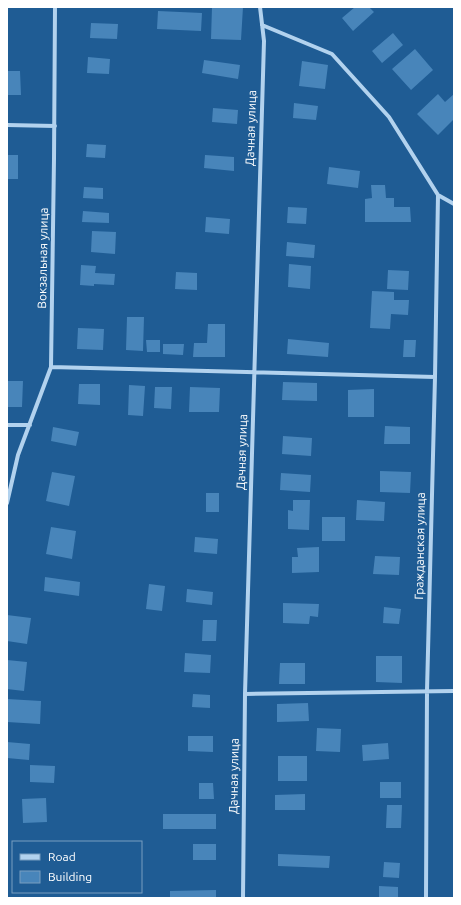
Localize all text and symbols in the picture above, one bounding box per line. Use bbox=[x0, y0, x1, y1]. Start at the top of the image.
street label: Дачная улица bbox=[243, 90, 258, 166]
street label: Вокзальная улица bbox=[35, 207, 50, 309]
street label: Дачная улица bbox=[234, 414, 249, 490]
street label: Гражданская улица bbox=[412, 492, 427, 600]
street label: Дачная улица bbox=[226, 738, 241, 814]
legend bbox=[12, 841, 142, 893]
text: Road bbox=[48, 850, 76, 863]
text: Building bbox=[48, 870, 92, 883]

